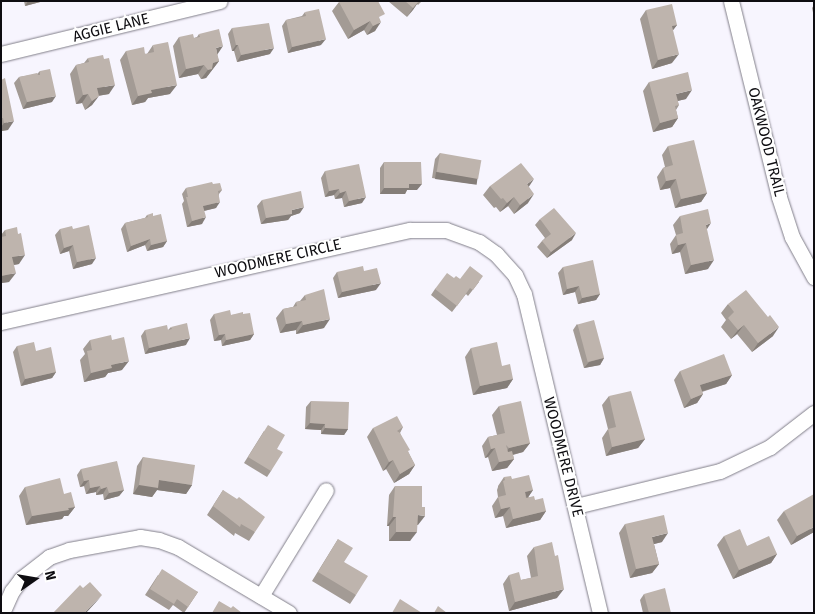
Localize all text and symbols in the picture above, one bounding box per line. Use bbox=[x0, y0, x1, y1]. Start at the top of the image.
street label: AGGIE LANE bbox=[71, 10, 151, 46]
street label: OAKWOOD TRAIL bbox=[744, 86, 788, 198]
street label: WOODMERE CIRCLE bbox=[213, 236, 343, 282]
street label: WOODMERE DRIVE bbox=[539, 395, 587, 519]
north arrow bbox=[10, 554, 60, 604]
text: N bbox=[41, 569, 59, 582]

